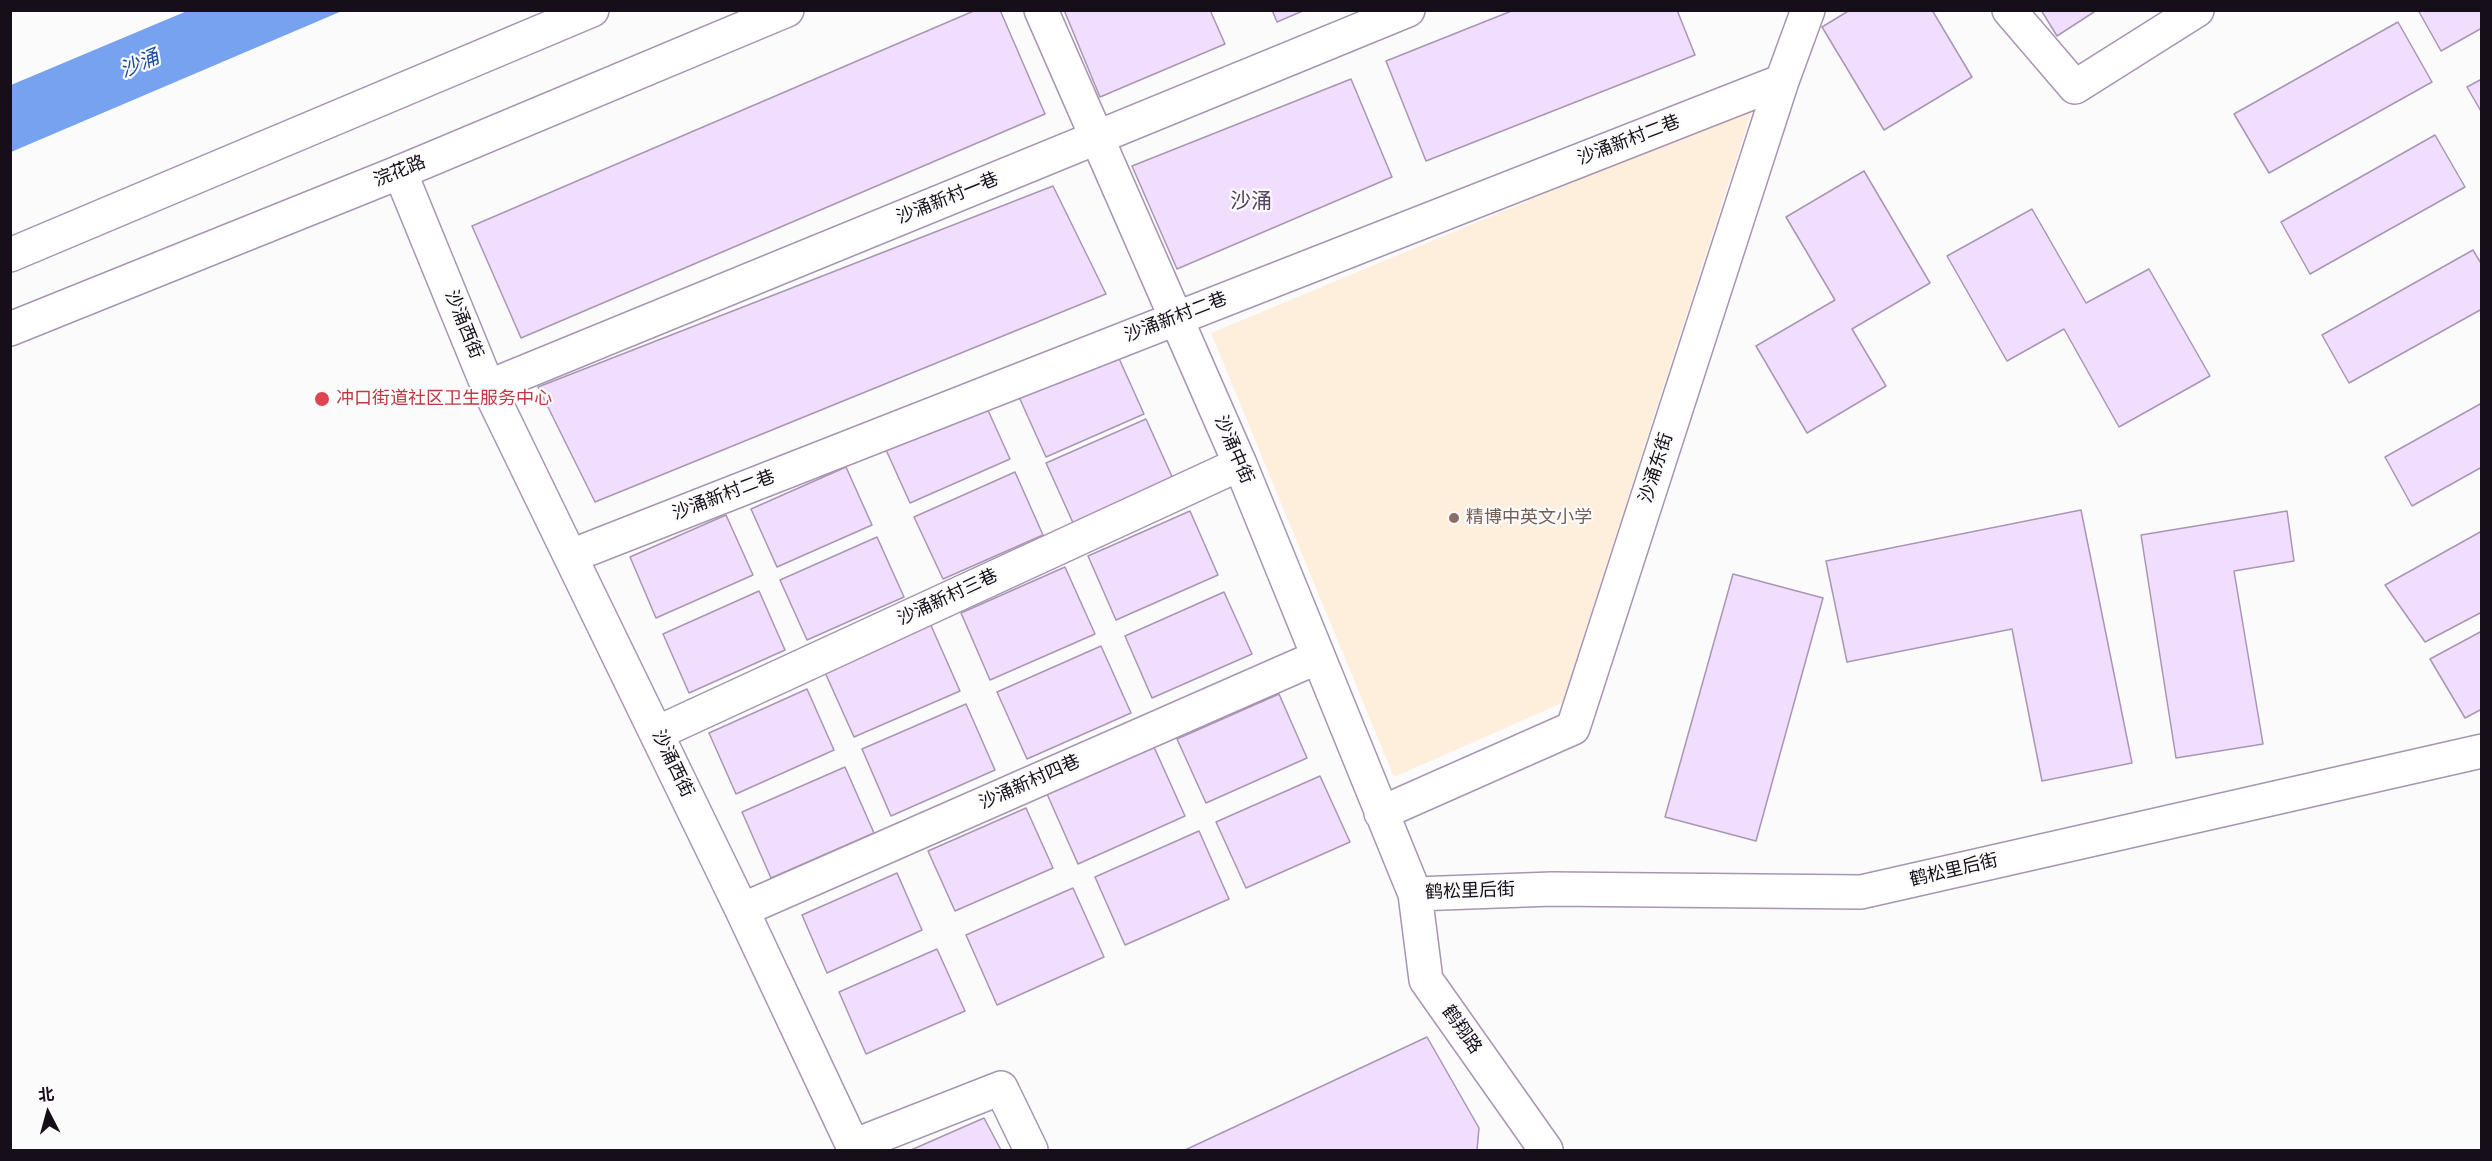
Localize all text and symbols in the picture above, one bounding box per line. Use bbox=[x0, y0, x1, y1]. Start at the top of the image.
water label: 沙涌 bbox=[117, 46, 163, 84]
street label: 沙涌新村二巷 bbox=[1575, 112, 1683, 170]
street label: 浣花路 bbox=[371, 152, 429, 192]
street label: 沙涌新村一巷 bbox=[894, 169, 1002, 229]
district label: 沙涌 bbox=[1230, 190, 1272, 216]
street label: 沙涌西街 bbox=[440, 288, 486, 362]
street label: 沙涌新村二巷 bbox=[1122, 289, 1230, 347]
place label: 冲口街道社区卫生服务中心 bbox=[336, 388, 552, 410]
marker: 冲口街道社区卫生服务中心 bbox=[313, 390, 331, 408]
street label: 沙涌中街 bbox=[1209, 413, 1257, 487]
street label: 沙涌东街 bbox=[1636, 430, 1678, 506]
street label: 沙涌新村二巷 bbox=[670, 467, 778, 525]
place label: 精博中英文小学 bbox=[1466, 507, 1592, 529]
marker: 精博中英文小学 bbox=[1447, 511, 1461, 525]
street label: 沙涌新村三巷 bbox=[894, 565, 1002, 631]
street label: 沙涌西街 bbox=[647, 727, 697, 801]
street label: 沙涌新村四巷 bbox=[976, 751, 1084, 815]
street label: 鹤松里后街 bbox=[1908, 850, 2000, 892]
street label: 鹤松里后街 bbox=[1425, 880, 1515, 904]
street label: 鹤翔路 bbox=[1437, 1002, 1485, 1058]
north arrow bbox=[18, 1083, 78, 1143]
text: 北 bbox=[37, 1084, 55, 1105]

